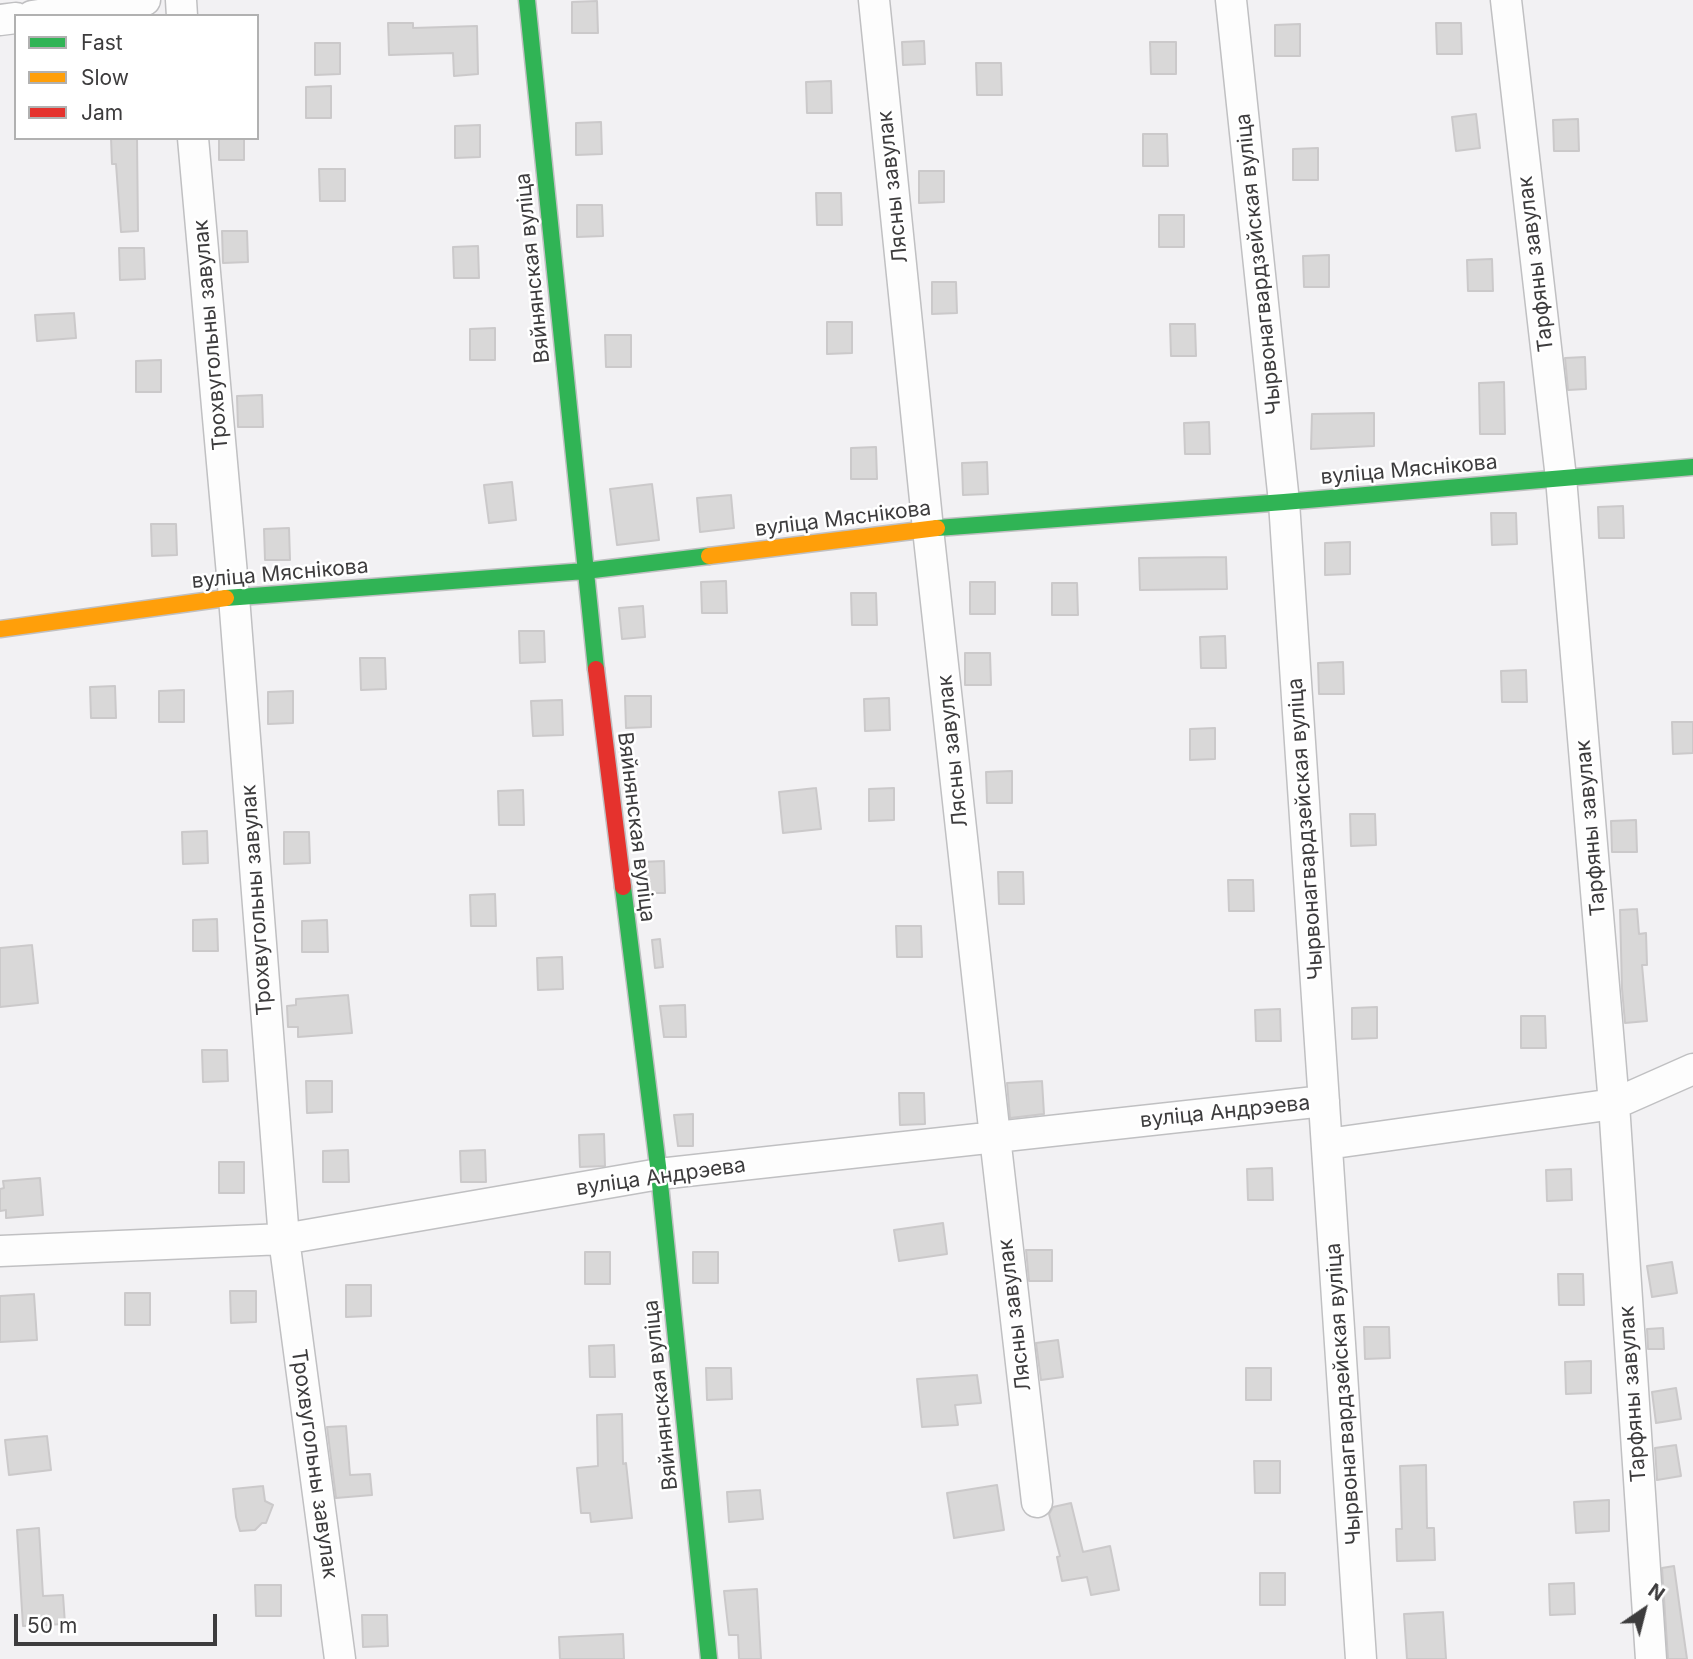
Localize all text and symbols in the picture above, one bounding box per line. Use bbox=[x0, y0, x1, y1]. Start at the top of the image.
legend bbox=[14, 14, 259, 140]
text: Fast bbox=[81, 30, 123, 55]
text: Slow bbox=[81, 65, 129, 90]
text: Jam bbox=[81, 100, 123, 125]
street label: Лясны завулак bbox=[872, 109, 914, 265]
street label: Чырвонагвардзейская вуліца bbox=[1231, 112, 1287, 416]
street label: Вяйнянская вуліца bbox=[510, 172, 556, 364]
street label: Тарфяны завулак bbox=[1513, 175, 1559, 353]
street label: Трохвугольны завулак bbox=[188, 219, 234, 451]
street label: вуліца Мяснікова bbox=[1320, 450, 1498, 490]
street label: вуліца Мяснікова bbox=[753, 496, 933, 542]
street label: вуліца Мяснікова bbox=[191, 554, 369, 594]
street label: Лясны завулак bbox=[932, 673, 974, 829]
street label: Чырвонагвардзейская вуліца bbox=[1283, 677, 1329, 981]
street label: Вяйнянская вуліца bbox=[612, 731, 660, 923]
street label: Тарфяны завулак bbox=[1571, 739, 1611, 917]
street label: Трохвугольны завулак bbox=[236, 784, 278, 1016]
street label: вуліца Андрэева bbox=[1139, 1091, 1311, 1133]
street label: вуліца Андрэева bbox=[575, 1153, 747, 1201]
street label: Лясны завулак bbox=[993, 1237, 1037, 1393]
street label: Чырвонагвардзейская вуліца bbox=[1321, 1242, 1367, 1546]
street label: Вяйнянская вуліца bbox=[638, 1299, 684, 1491]
street label: Тарфяны завулак bbox=[1614, 1305, 1652, 1483]
street label: Трохвугольны завулак bbox=[285, 1348, 343, 1580]
north arrow bbox=[1609, 1575, 1679, 1645]
text: N bbox=[1644, 1579, 1669, 1606]
scale bar bbox=[18, 1600, 220, 1644]
text: 50 m bbox=[27, 1613, 77, 1638]

